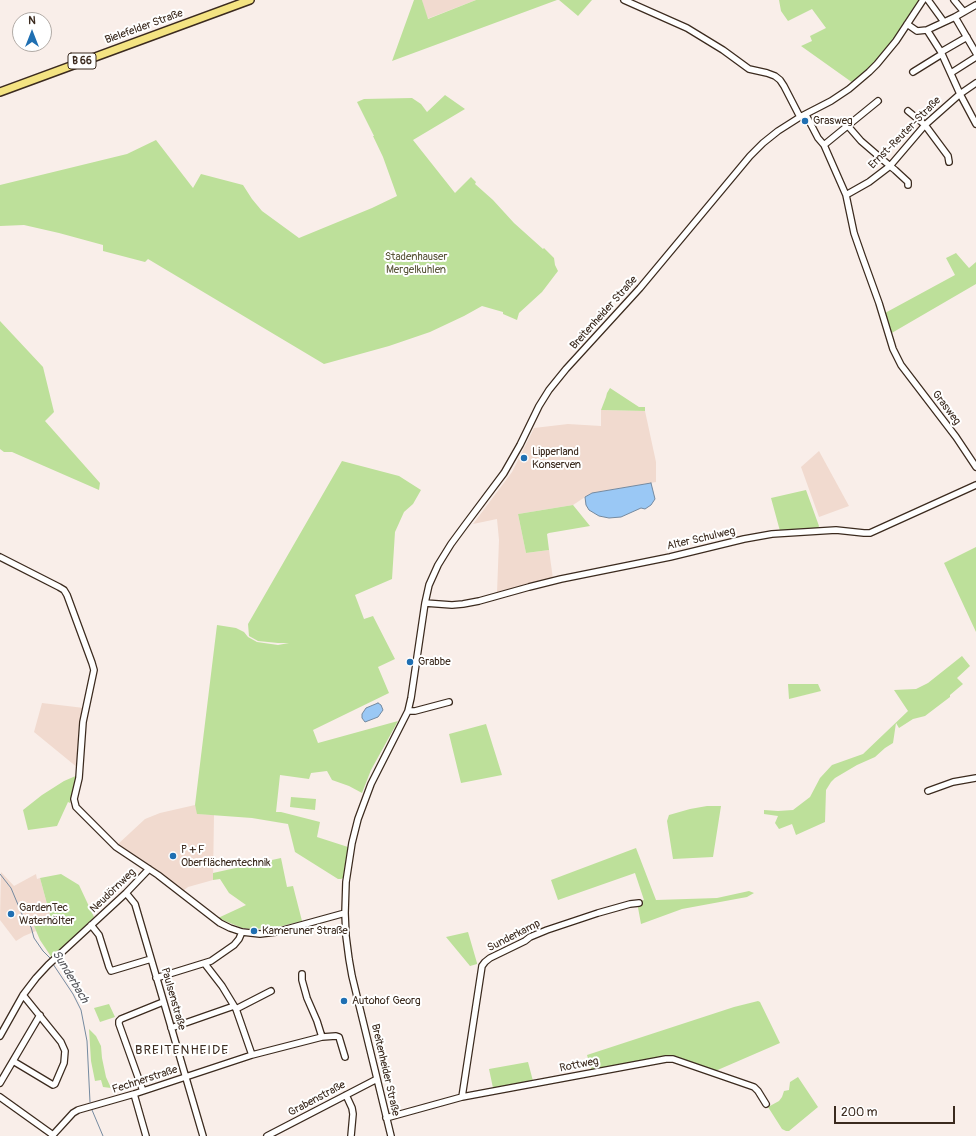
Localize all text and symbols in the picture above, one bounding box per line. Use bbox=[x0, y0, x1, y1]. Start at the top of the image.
street label: Bielefelder Straße bbox=[103, 7, 185, 47]
north arrow bbox=[12, 12, 52, 52]
text: N bbox=[28, 14, 36, 27]
road number: B 66 bbox=[68, 53, 96, 69]
street label: Ernst-Reuter-Straße bbox=[866, 94, 944, 172]
place label: Grasweg bbox=[813, 114, 853, 128]
marker: Grasweg bbox=[800, 116, 810, 126]
park label: Stadenhauser Mergelkuhlen bbox=[385, 250, 447, 276]
street label: Breitenheider Straße bbox=[568, 274, 640, 352]
street label: Grasweg bbox=[929, 388, 963, 428]
place label: Lipperland Konserven bbox=[532, 445, 581, 471]
marker: Lipperland Konserven bbox=[519, 453, 529, 463]
street label: Alter Schulweg bbox=[666, 525, 736, 553]
place label: Grabbe bbox=[418, 655, 451, 669]
marker: Grabbe bbox=[405, 657, 415, 667]
place label: P + F Oberflächentechnik bbox=[181, 843, 270, 869]
marker: P + F Oberflächentechnik bbox=[168, 851, 178, 861]
street label: Neudörnweg bbox=[87, 866, 139, 916]
place label: GardenTec Waterhölter bbox=[19, 901, 75, 927]
marker: GardenTec Waterhölter bbox=[6, 909, 16, 919]
street label: Sunderkamp bbox=[485, 917, 543, 955]
place label: Kameruner Straße bbox=[262, 924, 348, 938]
marker: Kameruner Straße bbox=[249, 926, 259, 936]
water label: Sunderbach bbox=[49, 948, 91, 1006]
street label: Paulsenstraße bbox=[158, 966, 188, 1032]
place label: Autohof Georg bbox=[352, 994, 421, 1008]
marker: Autohof Georg bbox=[339, 996, 349, 1006]
street label: Breitenheider Straße bbox=[368, 1023, 402, 1117]
district label: BREITENHEIDE bbox=[135, 1043, 229, 1059]
street label: Rottweg bbox=[558, 1055, 600, 1075]
street label: Fechnerstraße bbox=[111, 1063, 179, 1097]
street label: Grabenstraße bbox=[286, 1078, 348, 1120]
scale bar bbox=[836, 1098, 957, 1124]
text: 200 m bbox=[841, 1105, 877, 1120]

